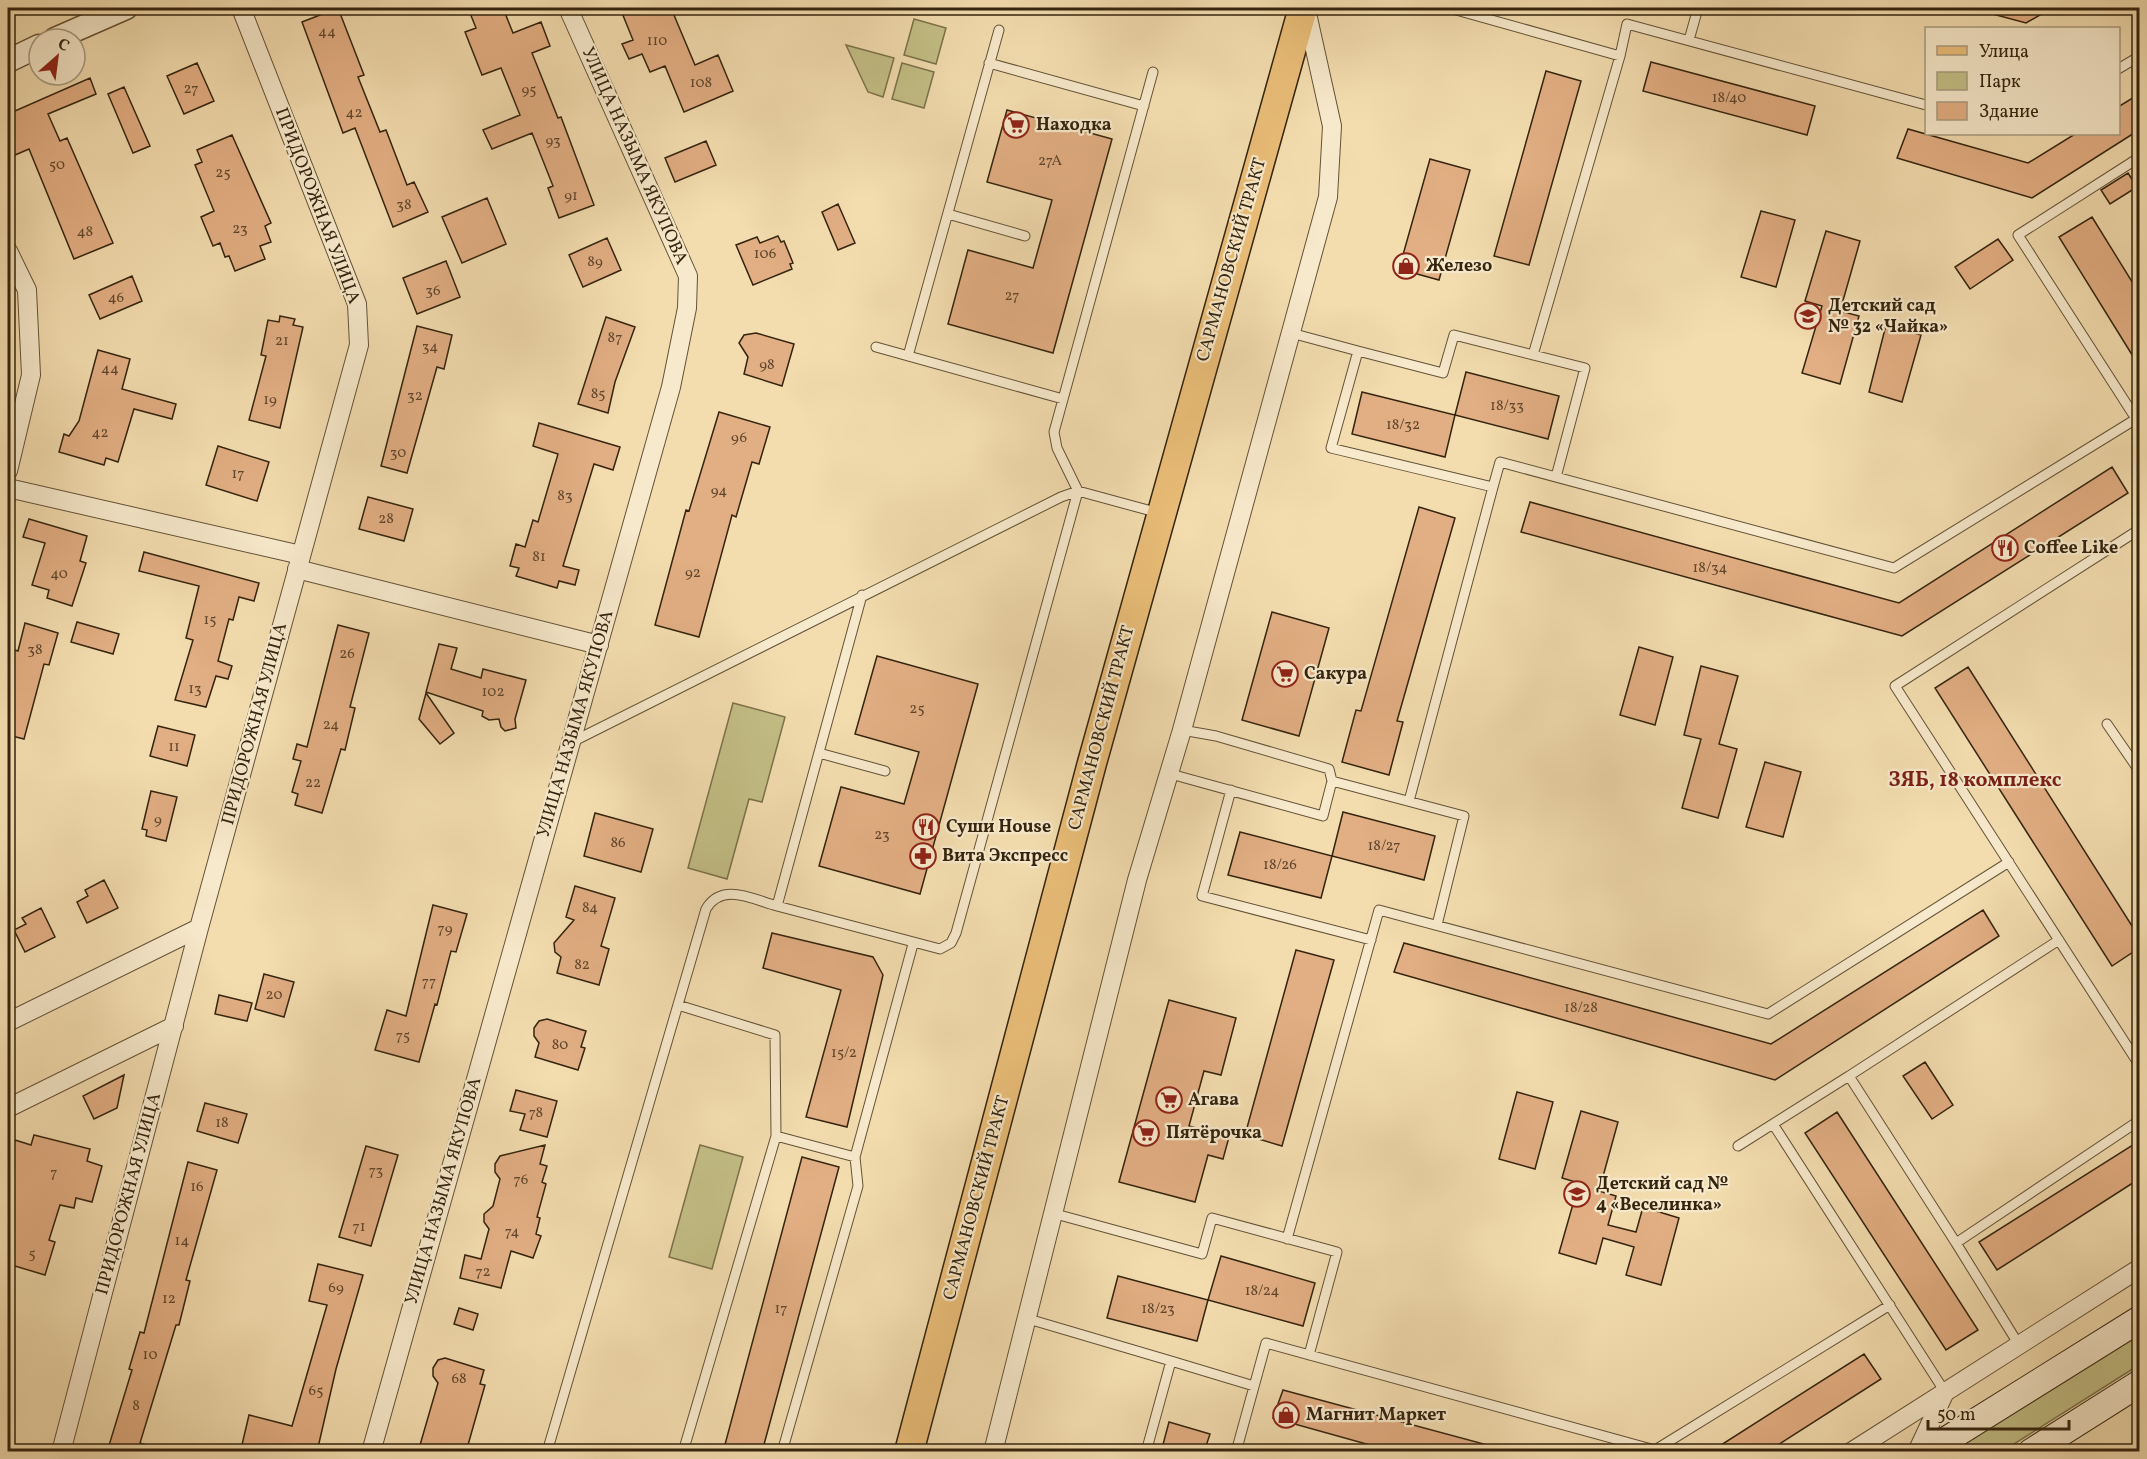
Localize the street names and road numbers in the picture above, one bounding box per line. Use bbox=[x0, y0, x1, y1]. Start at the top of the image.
street label: УЛИЦА НАЗЫМА ЯКУПОВА bbox=[575, 43, 693, 269]
street label: ПРИДОРОЖНАЯ УЛИЦА bbox=[268, 104, 366, 308]
street label: САРМАНОВСКИЙ ТРАКТ bbox=[1191, 155, 1273, 365]
street label: УЛИЦА НАЗЫМА ЯКУПОВА bbox=[532, 607, 621, 841]
street label: ПРИДОРОЖНАЯ УЛИЦА bbox=[216, 620, 294, 828]
street label: САРМАНОВСКИЙ ТРАКТ bbox=[1063, 623, 1141, 833]
street label: УЛИЦА НАЗЫМА ЯКУПОВА bbox=[400, 1074, 489, 1308]
street label: ПРИДОРОЖНАЯ УЛИЦА bbox=[90, 1090, 168, 1298]
street label: САРМАНОВСКИЙ ТРАКТ bbox=[938, 1093, 1016, 1303]

